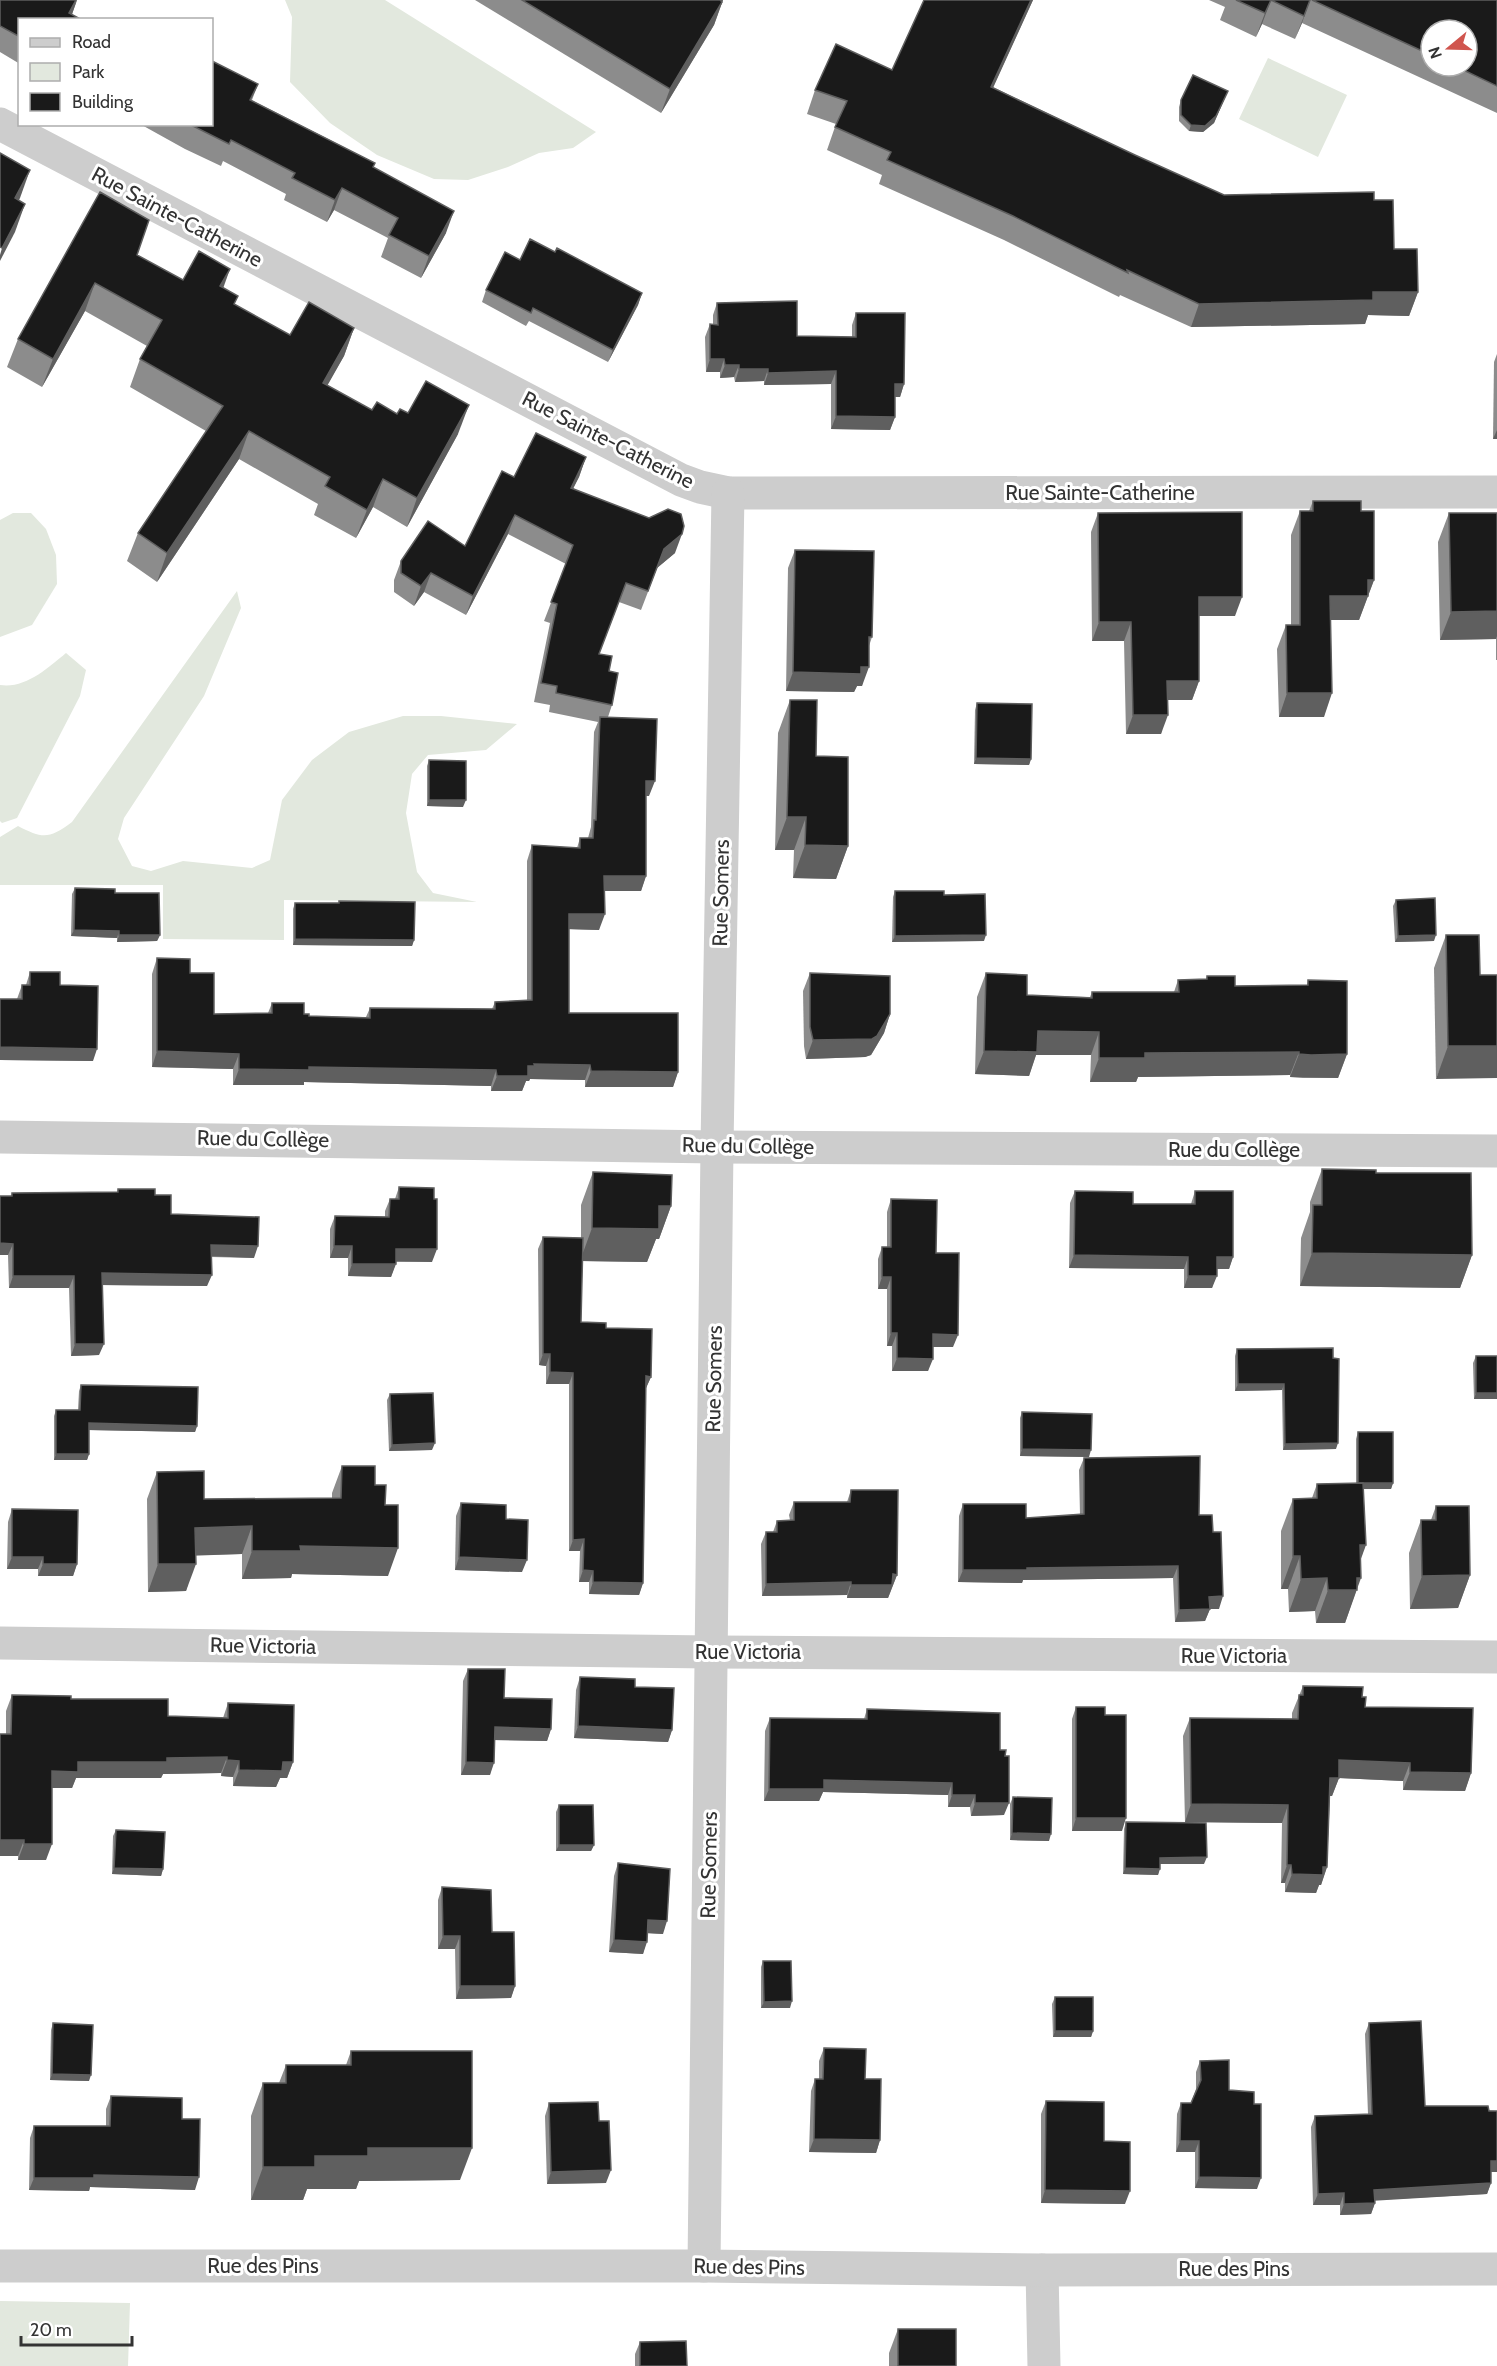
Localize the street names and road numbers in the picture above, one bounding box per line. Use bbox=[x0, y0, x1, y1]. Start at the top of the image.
street label: Rue Sainte-Catherine bbox=[88, 161, 267, 272]
street label: Rue Sainte-Catherine bbox=[518, 385, 699, 494]
street label: Rue Sainte-Catherine bbox=[1005, 480, 1195, 505]
street label: Rue Somers bbox=[707, 839, 734, 947]
street label: Rue du Collège bbox=[197, 1125, 330, 1152]
street label: Rue du Collège bbox=[682, 1132, 815, 1159]
street label: Rue du Collège bbox=[1168, 1137, 1300, 1162]
street label: Rue Somers bbox=[700, 1325, 727, 1433]
street label: Rue Victoria bbox=[210, 1632, 316, 1659]
street label: Rue Victoria bbox=[695, 1639, 801, 1664]
street label: Rue Victoria bbox=[1181, 1643, 1287, 1668]
street label: Rue Somers bbox=[695, 1811, 722, 1919]
street label: Rue des Pins bbox=[207, 2253, 319, 2278]
street label: Rue des Pins bbox=[693, 2253, 805, 2280]
street label: Rue des Pins bbox=[1178, 2256, 1290, 2281]

